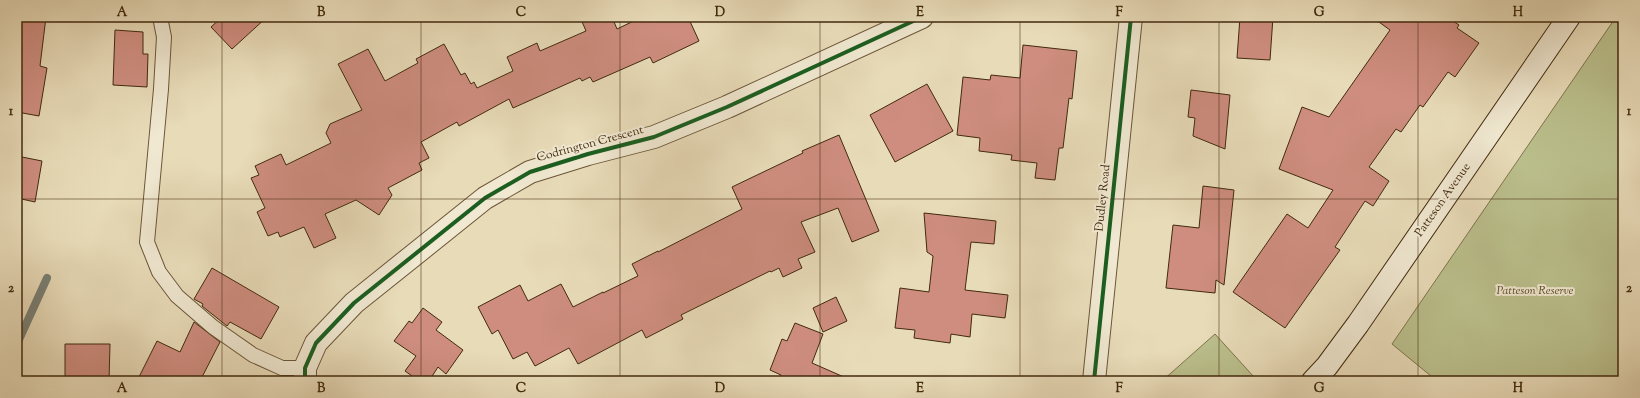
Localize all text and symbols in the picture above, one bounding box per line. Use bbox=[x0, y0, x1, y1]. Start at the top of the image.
text: A bbox=[117, 4, 128, 22]
text: B bbox=[317, 4, 326, 22]
text: C bbox=[516, 4, 526, 22]
text: D bbox=[715, 4, 725, 22]
text: E bbox=[916, 4, 924, 22]
text: F bbox=[1115, 4, 1123, 22]
text: G bbox=[1314, 4, 1325, 22]
text: H bbox=[1513, 4, 1524, 22]
text: 1 bbox=[9, 103, 14, 121]
text: 1 bbox=[1627, 103, 1632, 121]
street label: Codrington Crescent bbox=[535, 121, 645, 167]
street label: Patteson Avenue bbox=[1411, 159, 1476, 241]
street label: Dudley Road bbox=[1091, 163, 1115, 232]
text: 2 bbox=[8, 280, 15, 298]
text: 2 bbox=[1626, 280, 1633, 298]
park label: Patteson Reserve bbox=[1497, 282, 1574, 300]
text: A bbox=[117, 380, 128, 398]
text: B bbox=[317, 380, 326, 398]
text: C bbox=[516, 380, 526, 398]
text: D bbox=[715, 380, 725, 398]
text: E bbox=[916, 380, 924, 398]
text: F bbox=[1115, 380, 1123, 398]
text: G bbox=[1314, 380, 1325, 398]
text: H bbox=[1513, 380, 1524, 398]

